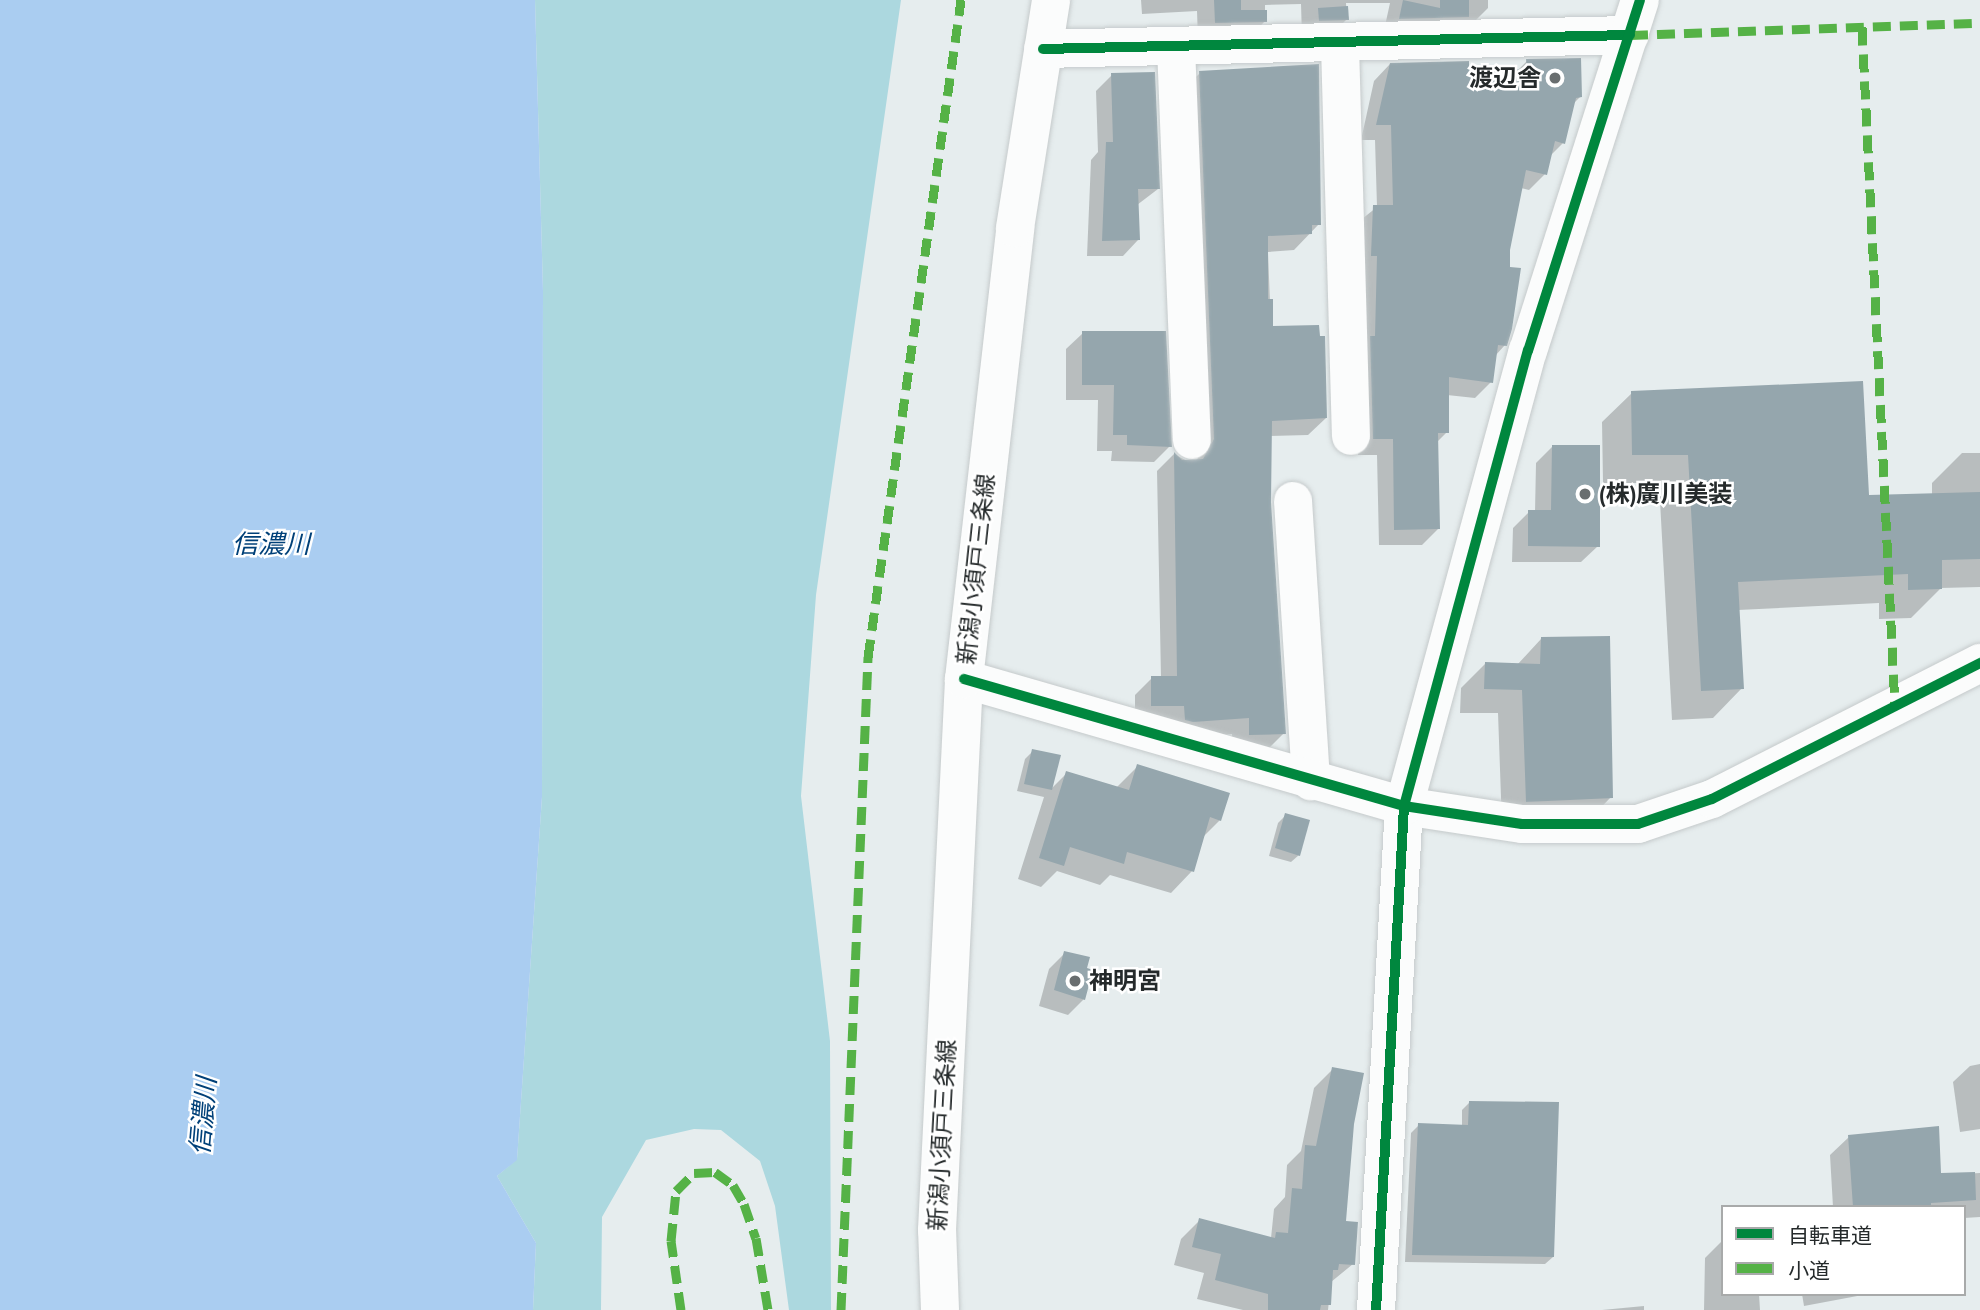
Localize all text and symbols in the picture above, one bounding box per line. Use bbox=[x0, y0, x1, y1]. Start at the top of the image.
place label: 渡辺舎 bbox=[1469, 64, 1541, 92]
marker: 渡辺舎 bbox=[1547, 70, 1563, 86]
street label: 新潟小須戸三条線 bbox=[952, 472, 1000, 666]
place label: (株)廣川美装 bbox=[1599, 480, 1732, 508]
marker: (株)廣川美装 bbox=[1577, 486, 1593, 502]
water label: 信濃川 bbox=[232, 528, 310, 560]
place label: 神明宮 bbox=[1089, 967, 1161, 995]
marker: 神明宮 bbox=[1067, 973, 1083, 989]
street label: 新潟小須戸三条線 bbox=[923, 1038, 961, 1232]
water label: 信濃川 bbox=[184, 1076, 222, 1156]
legend bbox=[1721, 1205, 1966, 1296]
text: 自転車道 bbox=[1788, 1222, 1872, 1249]
text: 小道 bbox=[1788, 1257, 1830, 1284]

